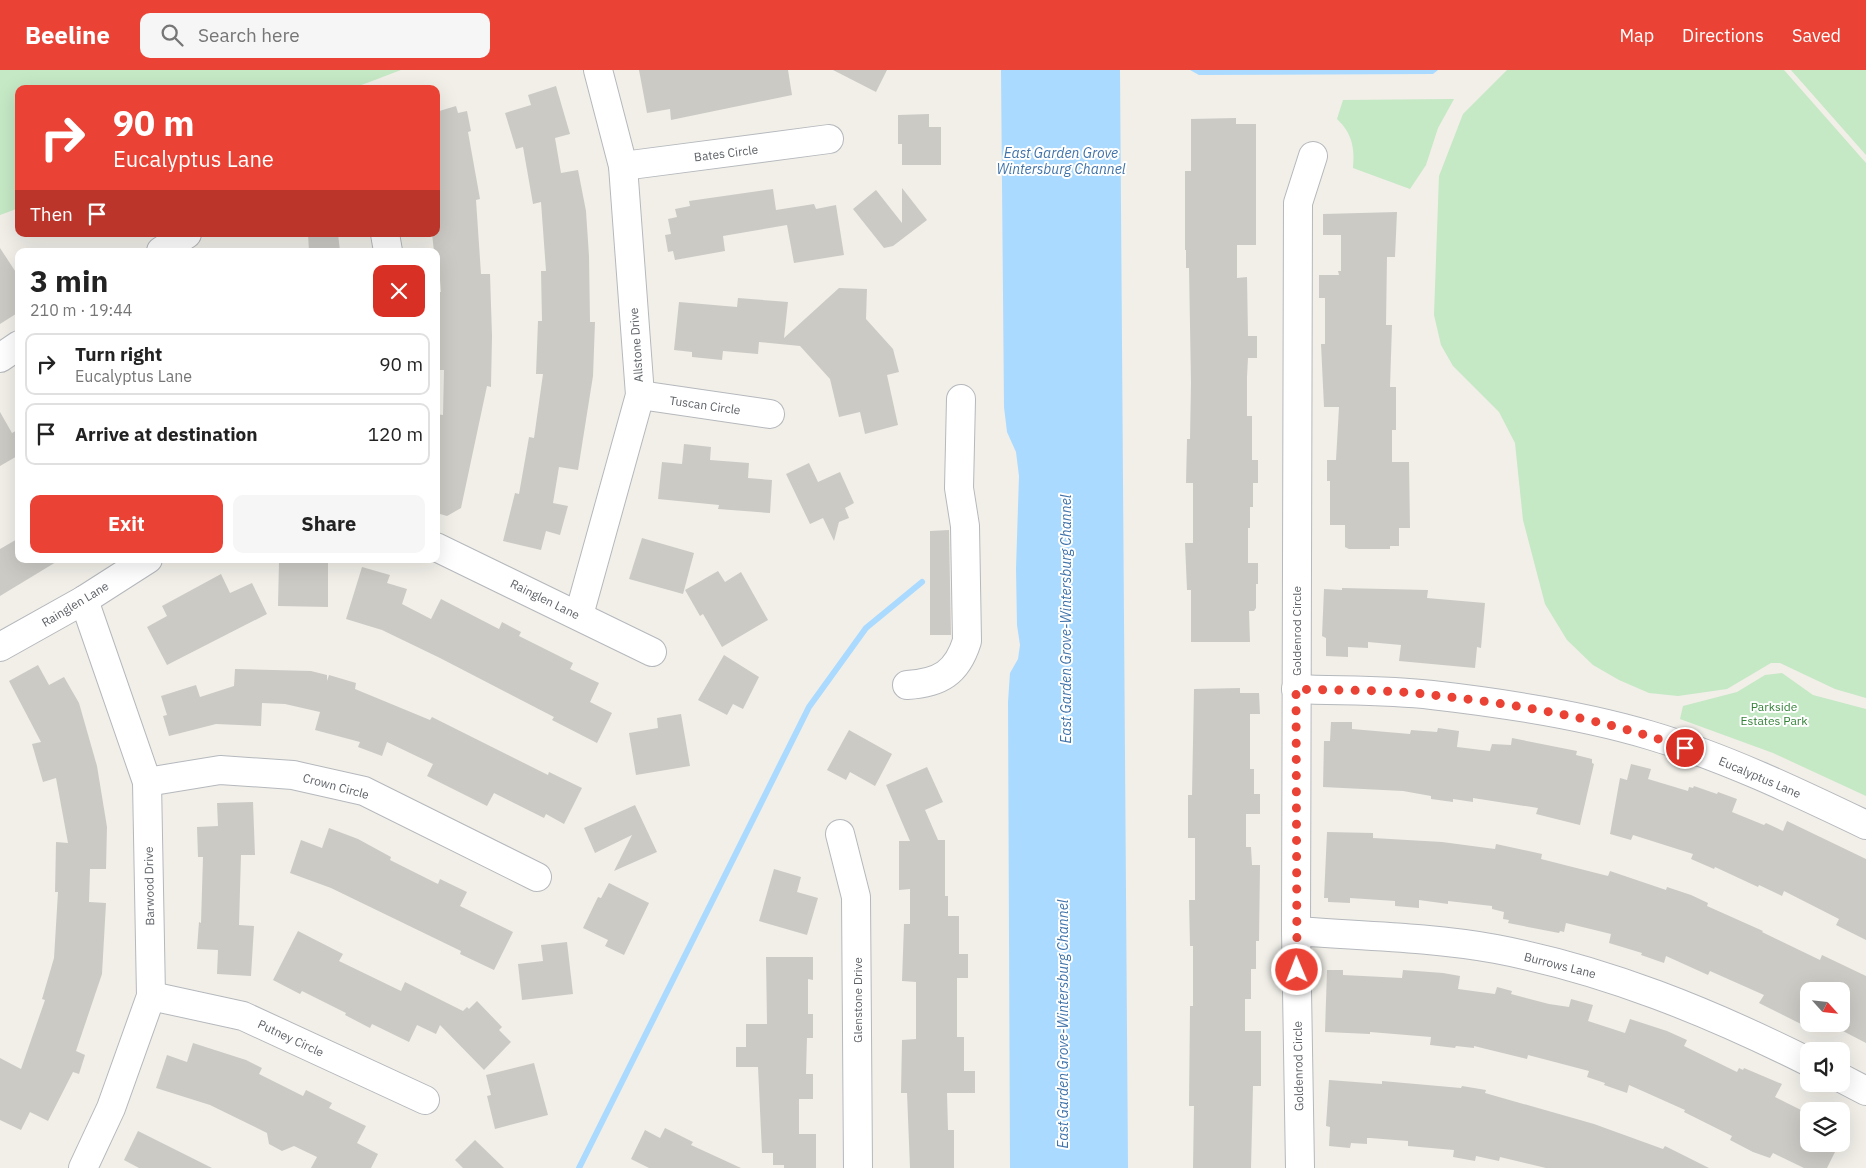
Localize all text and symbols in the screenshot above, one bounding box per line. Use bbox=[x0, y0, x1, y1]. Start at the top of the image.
search box bbox=[140, 13, 490, 58]
text: Beeline bbox=[25, 19, 110, 51]
icon: search bbox=[158, 21, 186, 49]
text: Search here bbox=[198, 23, 300, 47]
text: Map bbox=[1619, 24, 1654, 47]
text: Directions bbox=[1682, 24, 1764, 47]
text: Saved bbox=[1792, 24, 1841, 47]
text: 90 m bbox=[113, 100, 195, 146]
icon: right bbox=[30, 105, 95, 170]
street label: Bates Circle bbox=[693, 142, 759, 164]
text: Eucalyptus Lane bbox=[113, 144, 274, 173]
water label: East Garden Grove Wintersburg Channel bbox=[996, 144, 1126, 178]
icon: arrive bbox=[83, 200, 111, 228]
text: Then bbox=[30, 202, 73, 226]
text: 3 min bbox=[30, 261, 108, 300]
button: close bbox=[373, 265, 425, 317]
text: 210 m · 19:44 bbox=[30, 300, 132, 320]
street label: Allstone Drive bbox=[626, 307, 646, 383]
text: Turn right bbox=[75, 342, 162, 366]
icon: right bbox=[32, 350, 60, 378]
text: 90 m bbox=[379, 352, 423, 376]
text: Eucalyptus Lane bbox=[75, 366, 192, 386]
street label: Tuscan Circle bbox=[668, 393, 742, 417]
icon: arrive bbox=[32, 420, 60, 448]
text: Arrive at destination bbox=[75, 422, 258, 446]
text: 120 m bbox=[368, 422, 423, 446]
water label: East Garden Grove-Wintersburg Channel bbox=[1057, 494, 1075, 744]
button: Exit bbox=[30, 495, 223, 553]
button: Share bbox=[233, 495, 425, 553]
street label: Rainglen Lane bbox=[508, 576, 583, 622]
street label: Rainglen Lane bbox=[39, 578, 112, 630]
street label: Goldenrod Circle bbox=[1289, 585, 1304, 676]
park label: Parkside Estates Park bbox=[1740, 699, 1808, 728]
pin bbox=[1664, 727, 1706, 769]
icon: arrive bbox=[1671, 734, 1699, 762]
street label: Eucalyptus Lane bbox=[1717, 753, 1804, 801]
street label: Crown Circle bbox=[301, 770, 371, 802]
street label: Barwood Drive bbox=[141, 846, 157, 926]
water label: East Garden Grove-Wintersburg Channel bbox=[1054, 899, 1072, 1149]
position arrow bbox=[1270, 943, 1322, 995]
street label: Burrows Lane bbox=[1522, 949, 1598, 981]
street label: Glenstone Drive bbox=[850, 957, 865, 1043]
north arrow bbox=[1800, 982, 1850, 1032]
map controls bbox=[1800, 982, 1850, 1152]
street label: Putney Circle bbox=[256, 1016, 327, 1060]
street label: Goldenrod Circle bbox=[1290, 1020, 1306, 1111]
button: sound bbox=[1800, 1042, 1850, 1092]
button: layers bbox=[1800, 1102, 1850, 1152]

